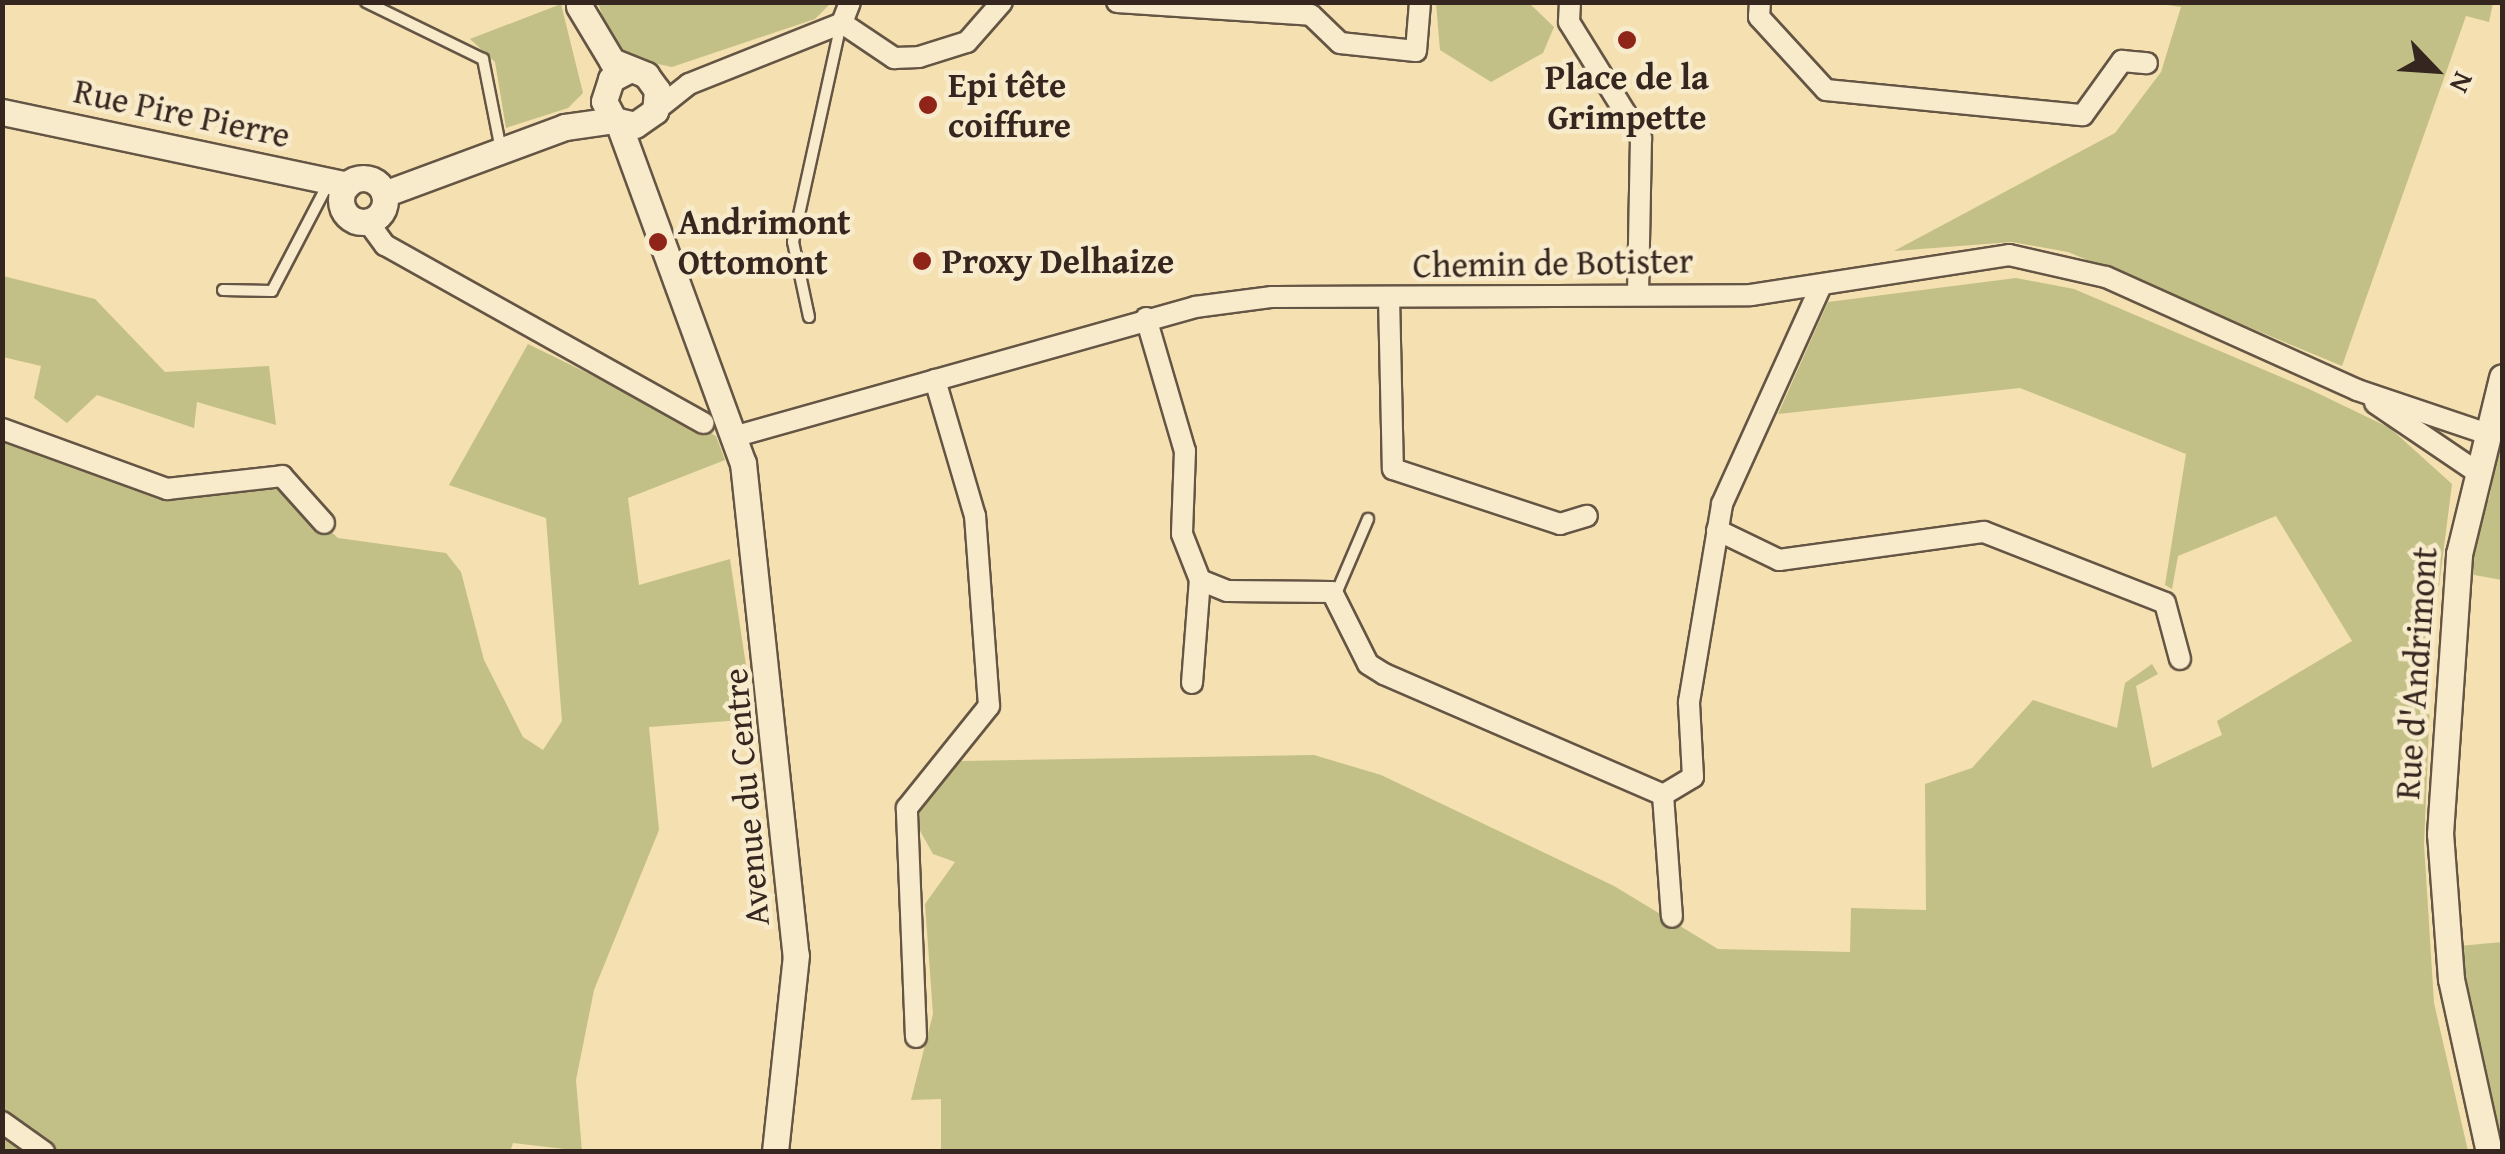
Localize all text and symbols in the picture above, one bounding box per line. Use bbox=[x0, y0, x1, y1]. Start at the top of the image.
north arrow bbox=[2385, 20, 2485, 120]
marker: Place de la Grimpette bbox=[1616, 29, 1638, 51]
place label: Place de la Grimpette bbox=[1545, 56, 1709, 138]
place label: Epi tête coiffure bbox=[948, 64, 1071, 146]
text: N bbox=[2440, 66, 2485, 100]
street label: Rue Pire Pierre bbox=[70, 70, 294, 156]
marker: Epi tête coiffure bbox=[917, 94, 939, 116]
place label: Andrimont Ottomont bbox=[678, 201, 851, 283]
marker: Andrimont Ottomont bbox=[647, 231, 669, 253]
place label: Proxy Delhaize bbox=[942, 240, 1174, 282]
street label: Chemin de Botister bbox=[1412, 240, 1694, 286]
marker: Proxy Delhaize bbox=[911, 250, 933, 272]
street label: Rue d'Andrimont bbox=[2386, 545, 2446, 801]
street label: Avenue du Centre bbox=[714, 666, 778, 928]

